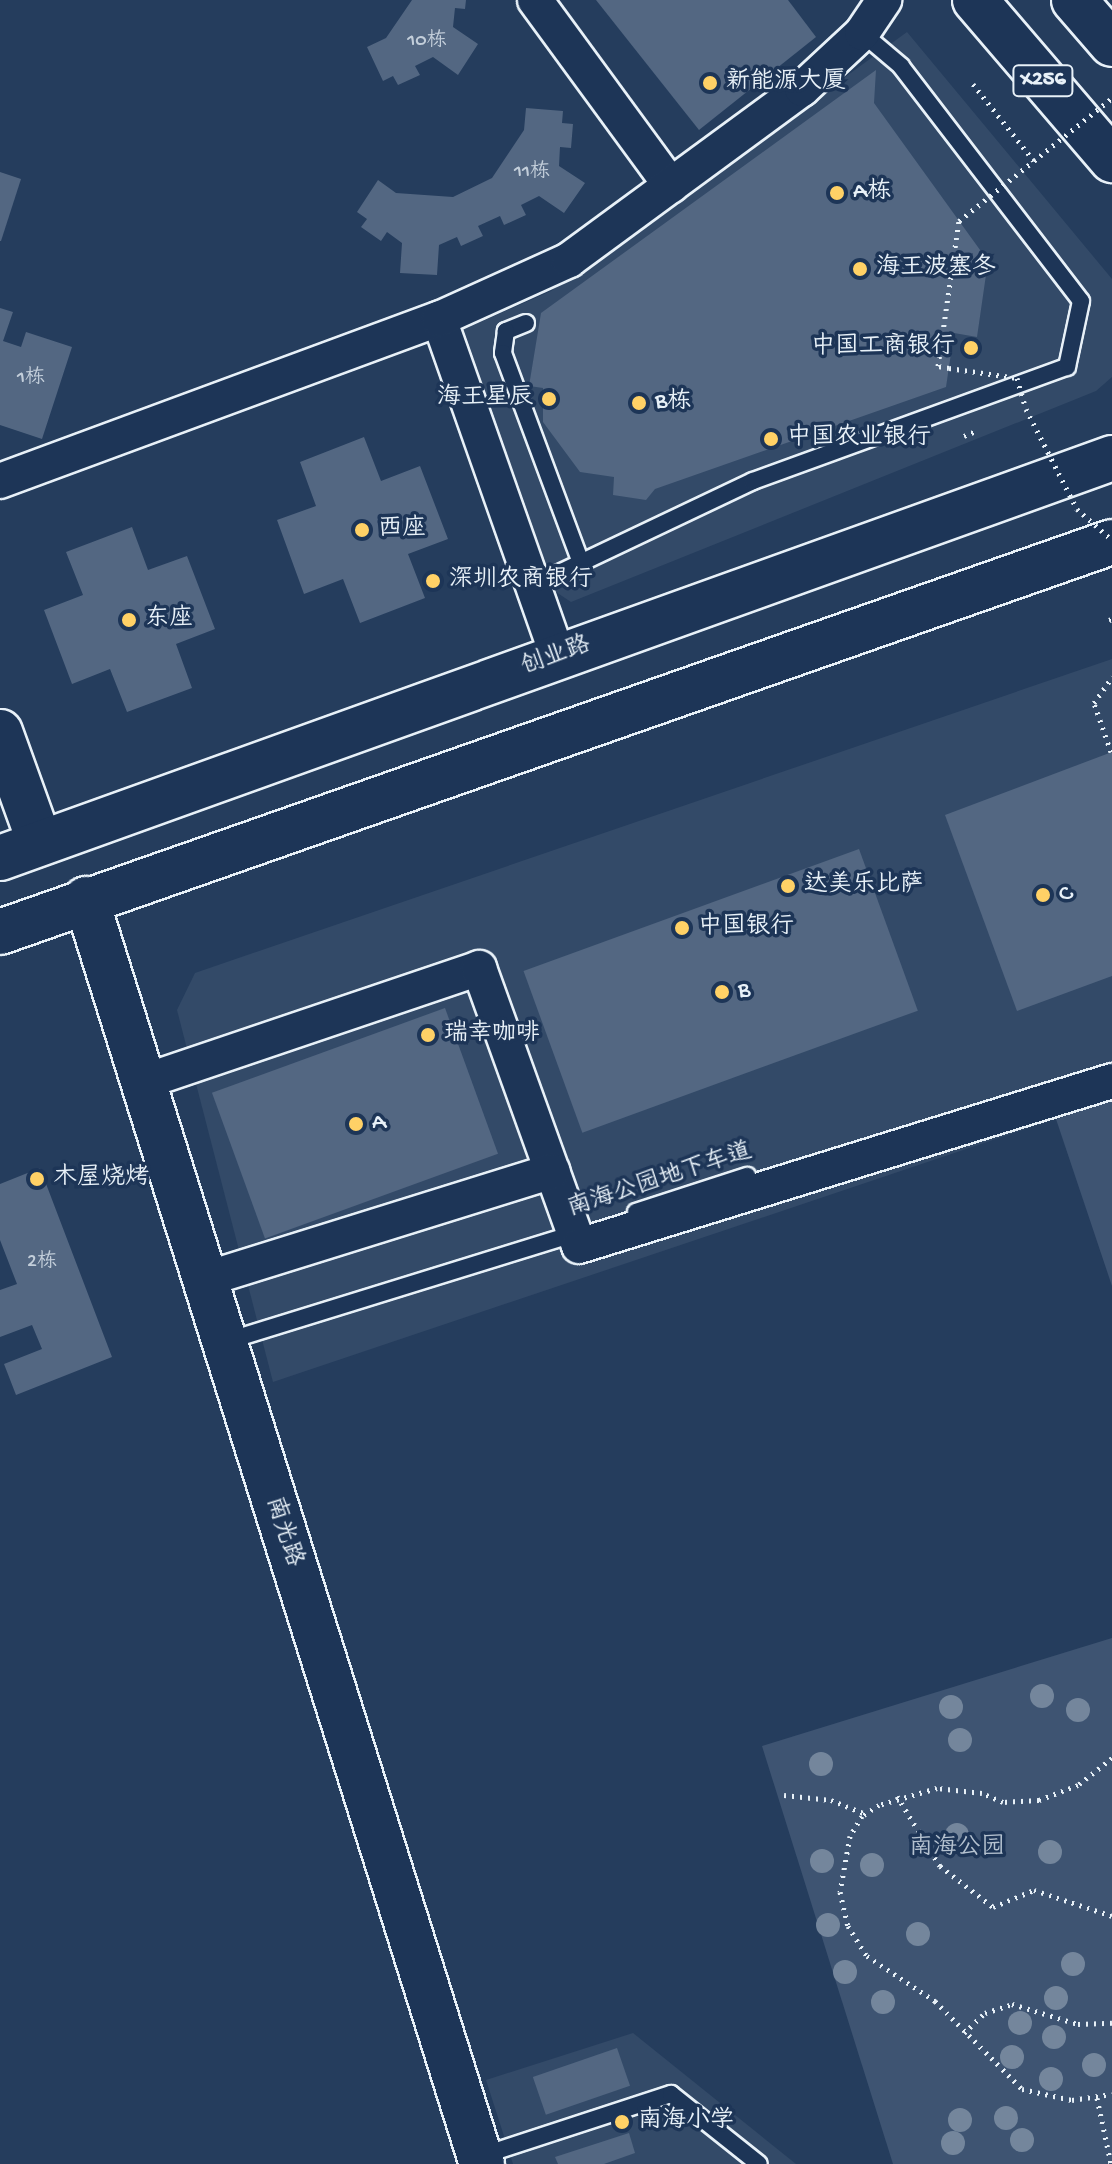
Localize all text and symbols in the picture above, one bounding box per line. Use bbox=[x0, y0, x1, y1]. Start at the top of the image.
house number: 10栋 bbox=[407, 29, 447, 53]
road number: X256 bbox=[1011, 63, 1075, 99]
place label: 新能源大厦 bbox=[726, 69, 846, 97]
marker: 新能源大厦 bbox=[701, 74, 719, 92]
house number: 11栋 bbox=[514, 160, 550, 184]
place label: A栋 bbox=[853, 179, 891, 207]
marker: A栋 bbox=[828, 184, 846, 202]
place label: 海王波塞冬 bbox=[876, 255, 996, 283]
marker: 海王波塞冬 bbox=[851, 260, 869, 278]
place label: 中国工商银行 bbox=[811, 334, 955, 362]
marker: 中国工商银行 bbox=[962, 339, 980, 357]
house number: 1栋 bbox=[17, 366, 45, 390]
place label: 海王星辰 bbox=[437, 385, 533, 413]
place label: B栋 bbox=[655, 389, 691, 417]
marker: 海王星辰 bbox=[540, 390, 558, 408]
marker: B栋 bbox=[630, 394, 648, 412]
place label: 中国农业银行 bbox=[787, 425, 931, 453]
marker: 中国农业银行 bbox=[762, 430, 780, 448]
place label: 西座 bbox=[378, 516, 426, 544]
marker: 西座 bbox=[353, 521, 371, 539]
place label: 深圳农商银行 bbox=[449, 567, 593, 595]
marker: 深圳农商银行 bbox=[424, 572, 442, 590]
place label: 东座 bbox=[145, 606, 193, 634]
marker: 东座 bbox=[120, 611, 138, 629]
street label: 创业路 bbox=[517, 631, 595, 683]
place label: 达美乐比萨 bbox=[804, 872, 924, 900]
marker: 达美乐比萨 bbox=[779, 877, 797, 895]
place label: C bbox=[1059, 881, 1072, 909]
marker: C bbox=[1034, 886, 1052, 904]
place label: 中国银行 bbox=[698, 914, 794, 942]
marker: 中国银行 bbox=[673, 919, 691, 937]
place label: B bbox=[738, 978, 750, 1006]
marker: B bbox=[713, 983, 731, 1001]
place label: 瑞幸咖啡 bbox=[444, 1021, 540, 1049]
marker: 瑞幸咖啡 bbox=[419, 1026, 437, 1044]
place label: A bbox=[372, 1110, 386, 1138]
marker: A bbox=[347, 1115, 365, 1133]
street label: 南海公园地下车道 bbox=[564, 1138, 756, 1224]
place label: 木屋烧烤 bbox=[53, 1165, 149, 1193]
marker: 木屋烧烤 bbox=[28, 1170, 46, 1188]
house number: 2栋 bbox=[27, 1250, 57, 1274]
street label: 南光路 bbox=[258, 1493, 308, 1571]
park label: 南海公园 bbox=[909, 1835, 1005, 1863]
place label: 南海小学 bbox=[638, 2108, 734, 2136]
marker: 南海小学 bbox=[613, 2113, 631, 2131]

